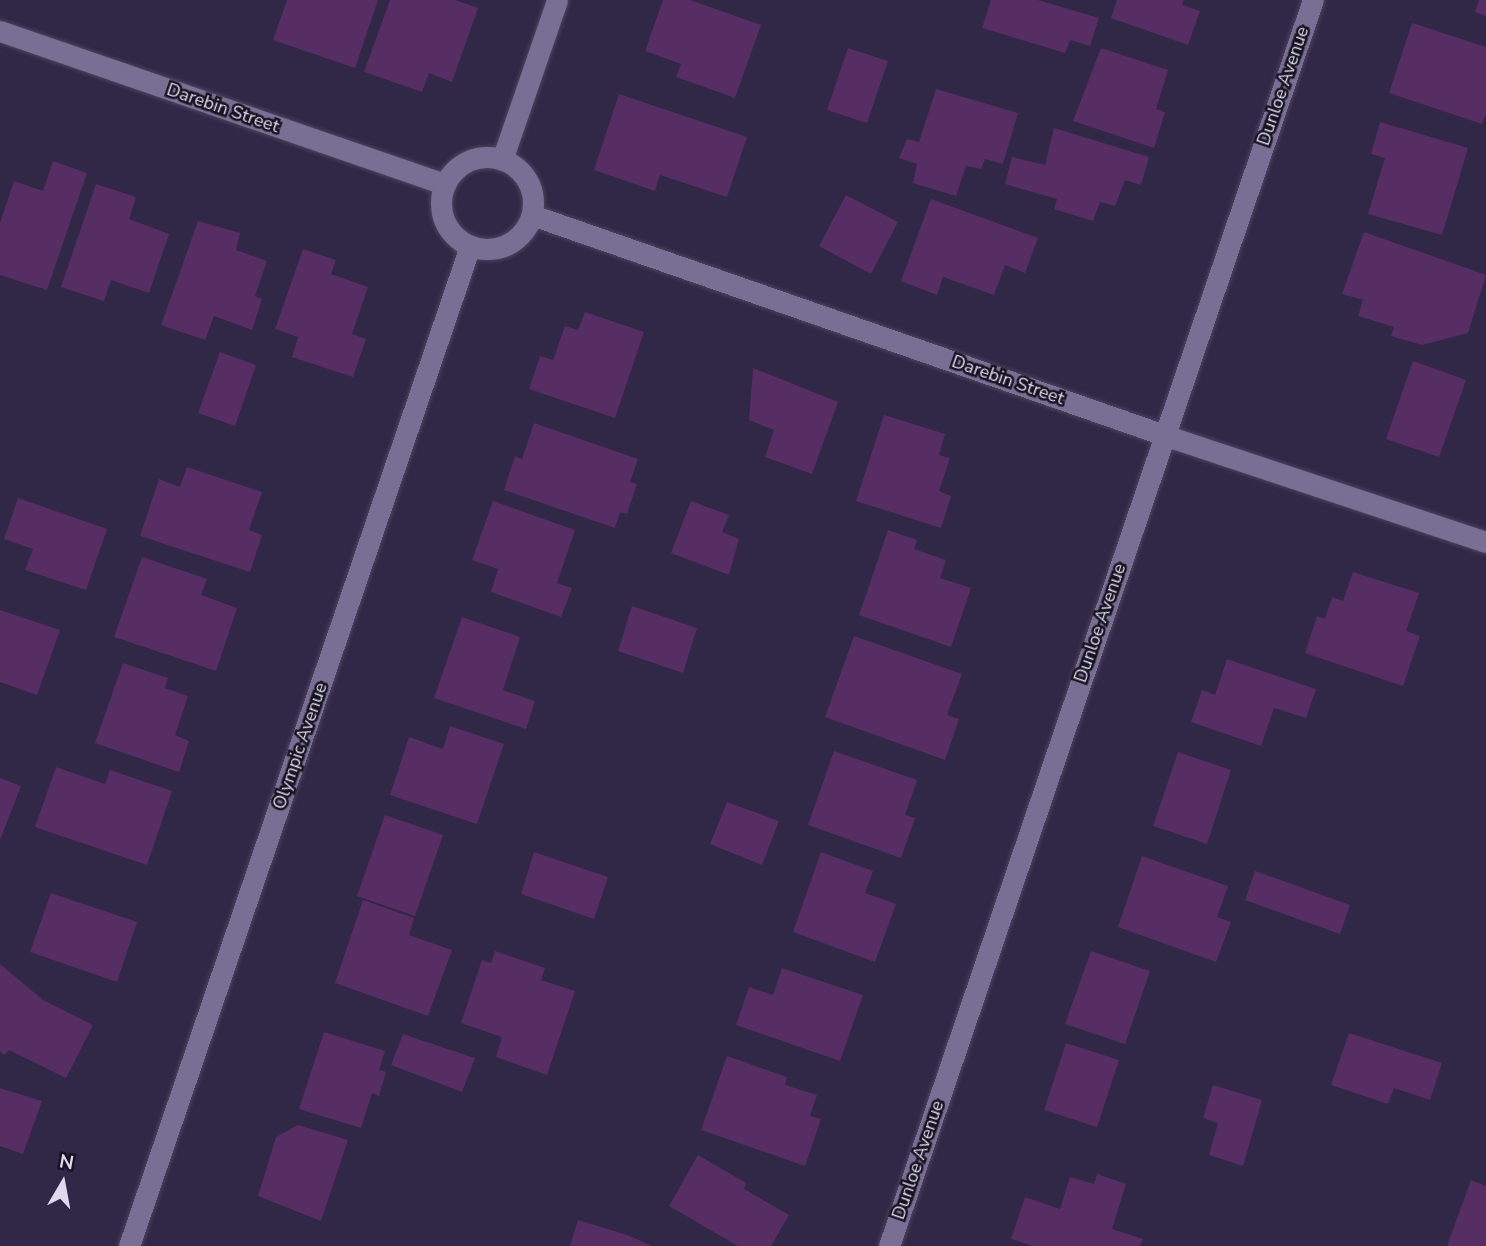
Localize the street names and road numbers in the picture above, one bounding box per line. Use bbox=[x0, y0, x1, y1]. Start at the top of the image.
street label: Dunloe Avenue bbox=[1253, 24, 1313, 148]
street label: Darebin Street bbox=[164, 79, 282, 137]
street label: Darebin Street bbox=[949, 351, 1067, 409]
street label: Dunloe Avenue bbox=[1070, 561, 1130, 685]
street label: Olympic Avenue bbox=[268, 680, 332, 812]
street label: Dunloe Avenue bbox=[888, 1098, 948, 1222]

